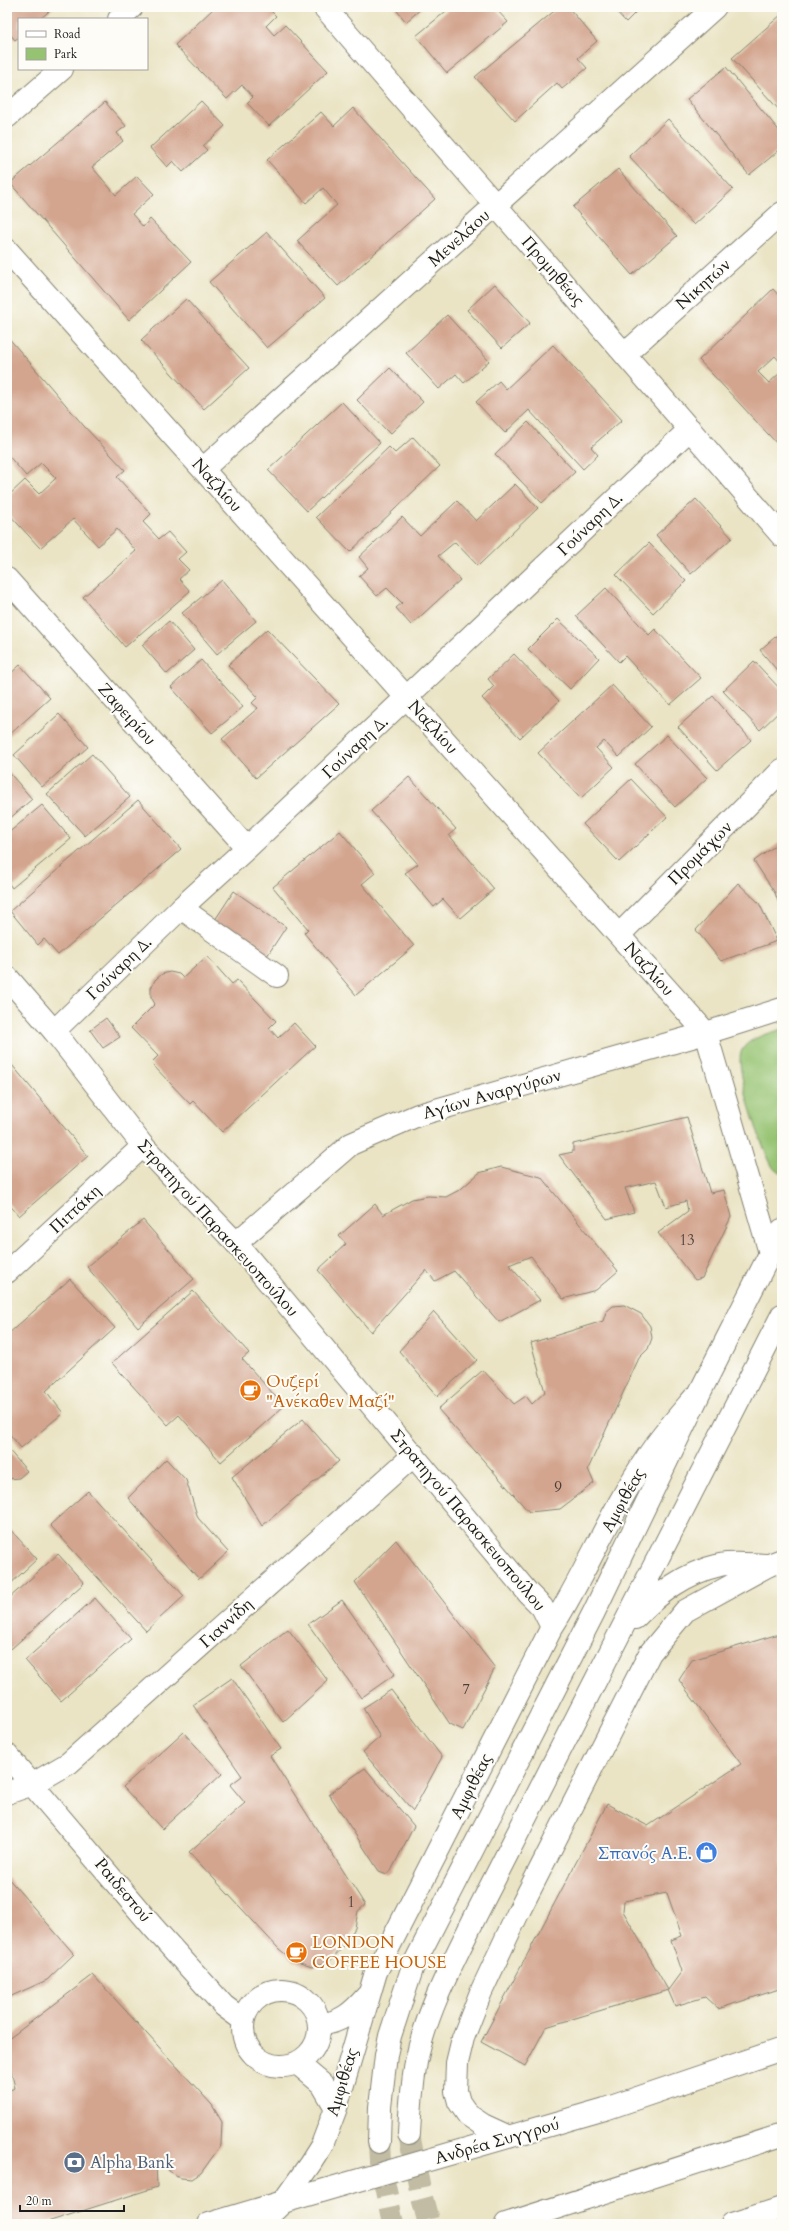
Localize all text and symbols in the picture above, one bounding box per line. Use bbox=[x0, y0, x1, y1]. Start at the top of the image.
legend bbox=[18, 18, 148, 70]
text: Road bbox=[54, 26, 81, 42]
text: Park bbox=[54, 46, 78, 62]
street label: Μενελάου bbox=[423, 204, 495, 272]
street label: Προμηθέως bbox=[516, 231, 590, 311]
street label: Νικητών bbox=[671, 253, 735, 315]
street label: Ναζλίου bbox=[187, 453, 247, 517]
street label: Γούναρη Δ. bbox=[552, 487, 628, 561]
street label: Ζαφειρίου bbox=[93, 678, 161, 750]
street label: Ναζλίου bbox=[403, 695, 463, 759]
street label: Γούναρη Δ. bbox=[317, 710, 393, 784]
street label: Προμάχων bbox=[663, 816, 737, 890]
street label: Γούναρη Δ. bbox=[81, 931, 157, 1005]
street label: Ναζλίου bbox=[619, 937, 679, 1001]
street label: Αγίων Αναργύρων bbox=[420, 1063, 564, 1125]
street label: Στρατηγού Παρασκευοπούλου bbox=[132, 1134, 304, 1322]
street label: Πιττάκη bbox=[44, 1179, 106, 1239]
house number: 13 bbox=[679, 1230, 695, 1250]
place label: Ουζερί "Ανέκαθεν Μαζί" bbox=[266, 1370, 395, 1413]
cafe icon: Ουζερί "Ανέκαθεν Μαζί" bbox=[237, 1378, 263, 1404]
street label: Στρατηγού Παρασκευοπούλου bbox=[385, 1424, 551, 1616]
street label: Αμφιθέας bbox=[596, 1464, 650, 1536]
house number: 9 bbox=[554, 1477, 562, 1497]
street label: Γιαννίδη bbox=[194, 1593, 258, 1653]
house number: 7 bbox=[462, 1679, 470, 1699]
street label: Αμφιθέας bbox=[445, 1749, 497, 1823]
shop icon: Σπανός Α.Ε. bbox=[694, 1840, 720, 1866]
place label: Σπανός Α.Ε. bbox=[598, 1842, 692, 1865]
street label: Ραιδεστού bbox=[89, 1853, 157, 1927]
house number: 1 bbox=[347, 1892, 355, 1912]
place label: LONDON COFFEE HOUSE bbox=[312, 1931, 446, 1974]
cafe icon: LONDON COFFEE HOUSE bbox=[283, 1939, 309, 1965]
street label: Αμφιθέας bbox=[321, 2045, 363, 2119]
street label: Ανδρέα Συγγρού bbox=[432, 2112, 562, 2170]
bank icon: Alpha Bank bbox=[62, 2149, 88, 2175]
place label: Alpha Bank bbox=[90, 2151, 175, 2174]
scale bar bbox=[20, 2187, 124, 2213]
text: 20 m bbox=[26, 2193, 53, 2209]

